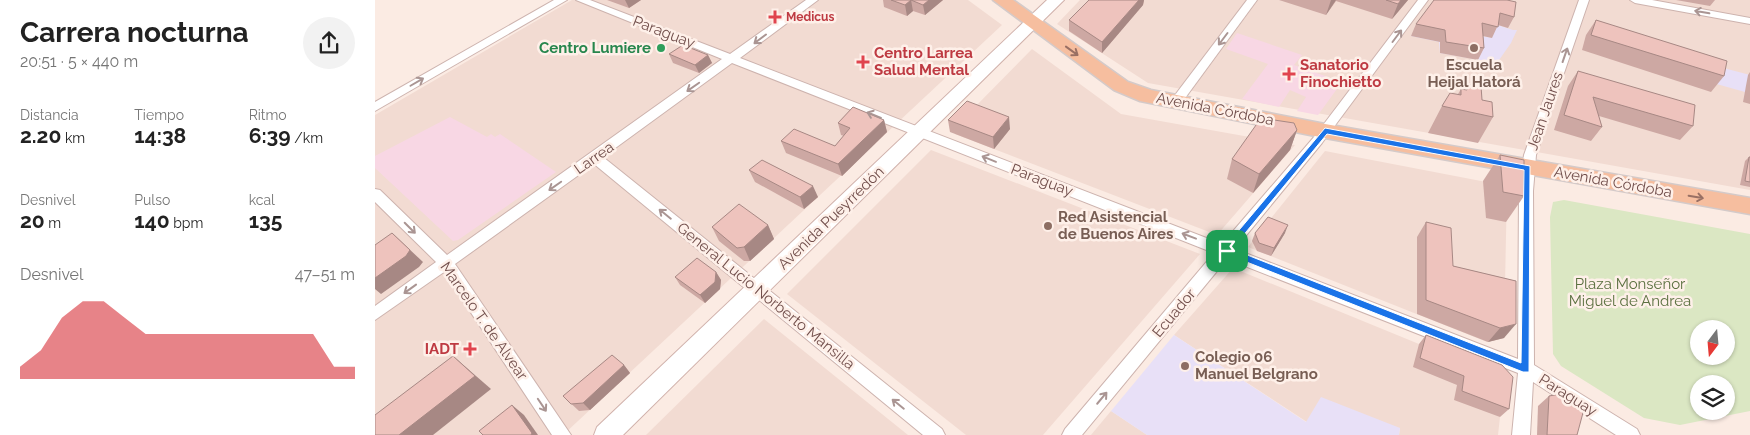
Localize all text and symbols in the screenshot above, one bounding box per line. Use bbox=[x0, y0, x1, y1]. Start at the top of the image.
one-way arrow bbox=[1694, 7, 1710, 17]
marker: Medicus bbox=[768, 10, 782, 24]
place label: Medicus bbox=[786, 10, 834, 24]
street label: Paraguay bbox=[630, 12, 698, 52]
text: Carrera nocturna bbox=[20, 16, 249, 49]
button: share bbox=[303, 17, 355, 69]
one-way arrow bbox=[1391, 30, 1402, 43]
one-way arrow bbox=[1218, 32, 1228, 46]
one-way arrow bbox=[754, 34, 767, 45]
place label: Centro Lumiere bbox=[539, 39, 651, 57]
marker: Centro Lumiere bbox=[655, 42, 667, 54]
marker: Escuela Heijal Hatorá bbox=[1468, 42, 1480, 54]
place label: Centro Larrea Salud Mental bbox=[874, 44, 973, 79]
one-way arrow bbox=[1065, 46, 1079, 56]
one-way arrow bbox=[1561, 48, 1570, 63]
text: 20:51 · 5 × 440 m bbox=[20, 52, 138, 71]
marker: Centro Larrea Salud Mental bbox=[856, 55, 870, 69]
place label: Sanatorio Finochietto bbox=[1300, 56, 1381, 91]
place label: Escuela Heijal Hatorá bbox=[1427, 56, 1521, 91]
marker: Sanatorio Finochietto bbox=[1282, 67, 1296, 81]
street label: Jean Jaures bbox=[1523, 70, 1567, 152]
one-way arrow bbox=[410, 77, 424, 87]
one-way arrow bbox=[687, 82, 700, 93]
street label: Avenida Córdoba bbox=[1155, 89, 1275, 129]
text: Distancia bbox=[20, 107, 79, 123]
text: Tiempo bbox=[134, 107, 184, 123]
text: Ritmo bbox=[249, 107, 287, 123]
one-way arrow bbox=[867, 110, 882, 119]
text: 2.20 bbox=[20, 123, 61, 148]
text: 14:38 bbox=[134, 123, 186, 148]
text: 6:39 bbox=[249, 123, 291, 148]
text: km bbox=[61, 130, 85, 146]
text: /km bbox=[291, 130, 323, 146]
street label: Larrea bbox=[571, 138, 617, 178]
one-way arrow bbox=[981, 154, 997, 163]
street label: Paraguay bbox=[1008, 160, 1076, 200]
street label: Avenida Pueyrredón bbox=[774, 163, 888, 273]
street label: Avenida Córdoba bbox=[1553, 163, 1673, 201]
one-way arrow bbox=[548, 181, 562, 191]
text: Desnivel bbox=[20, 192, 75, 208]
text: Pulso bbox=[134, 192, 170, 208]
text: kcal bbox=[249, 192, 275, 208]
one-way arrow bbox=[1688, 192, 1704, 202]
text: 20 bbox=[20, 208, 45, 233]
text: 140 bbox=[134, 208, 170, 233]
text: 135 bbox=[249, 208, 282, 233]
place label: Red Asistencial de Buenos Aires bbox=[1058, 208, 1173, 243]
one-way arrow bbox=[659, 209, 672, 220]
text: m bbox=[45, 215, 61, 231]
text: bpm bbox=[170, 215, 203, 231]
street label: General Lucio Norberto Mansilla bbox=[674, 219, 858, 373]
marker: Red Asistencial de Buenos Aires bbox=[1042, 220, 1054, 232]
one-way arrow bbox=[403, 222, 416, 234]
pin bbox=[1206, 230, 1248, 272]
one-way arrow bbox=[1182, 231, 1197, 240]
icon: arrive bbox=[1213, 237, 1241, 265]
street label: Marcelo T. de Alvear bbox=[437, 259, 532, 384]
text: Desnivel bbox=[20, 265, 83, 284]
text: 47–51 m bbox=[295, 265, 355, 284]
park label: Plaza Monseñor Miguel de Andrea bbox=[1569, 275, 1691, 310]
one-way arrow bbox=[403, 284, 417, 294]
street label: Ecuador bbox=[1149, 285, 1200, 341]
north arrow bbox=[1690, 320, 1735, 365]
map controls bbox=[1690, 320, 1735, 420]
place label: IADT bbox=[425, 340, 460, 358]
marker: IADT bbox=[463, 342, 477, 356]
place label: Colegio 06 Manuel Belgrano bbox=[1195, 348, 1318, 383]
marker: Colegio 06 Manuel Belgrano bbox=[1179, 360, 1191, 372]
street label: Paraguay bbox=[1536, 370, 1600, 420]
button: layers bbox=[1690, 375, 1735, 420]
one-way arrow bbox=[1097, 391, 1108, 404]
one-way arrow bbox=[537, 398, 547, 412]
one-way arrow bbox=[892, 399, 905, 410]

